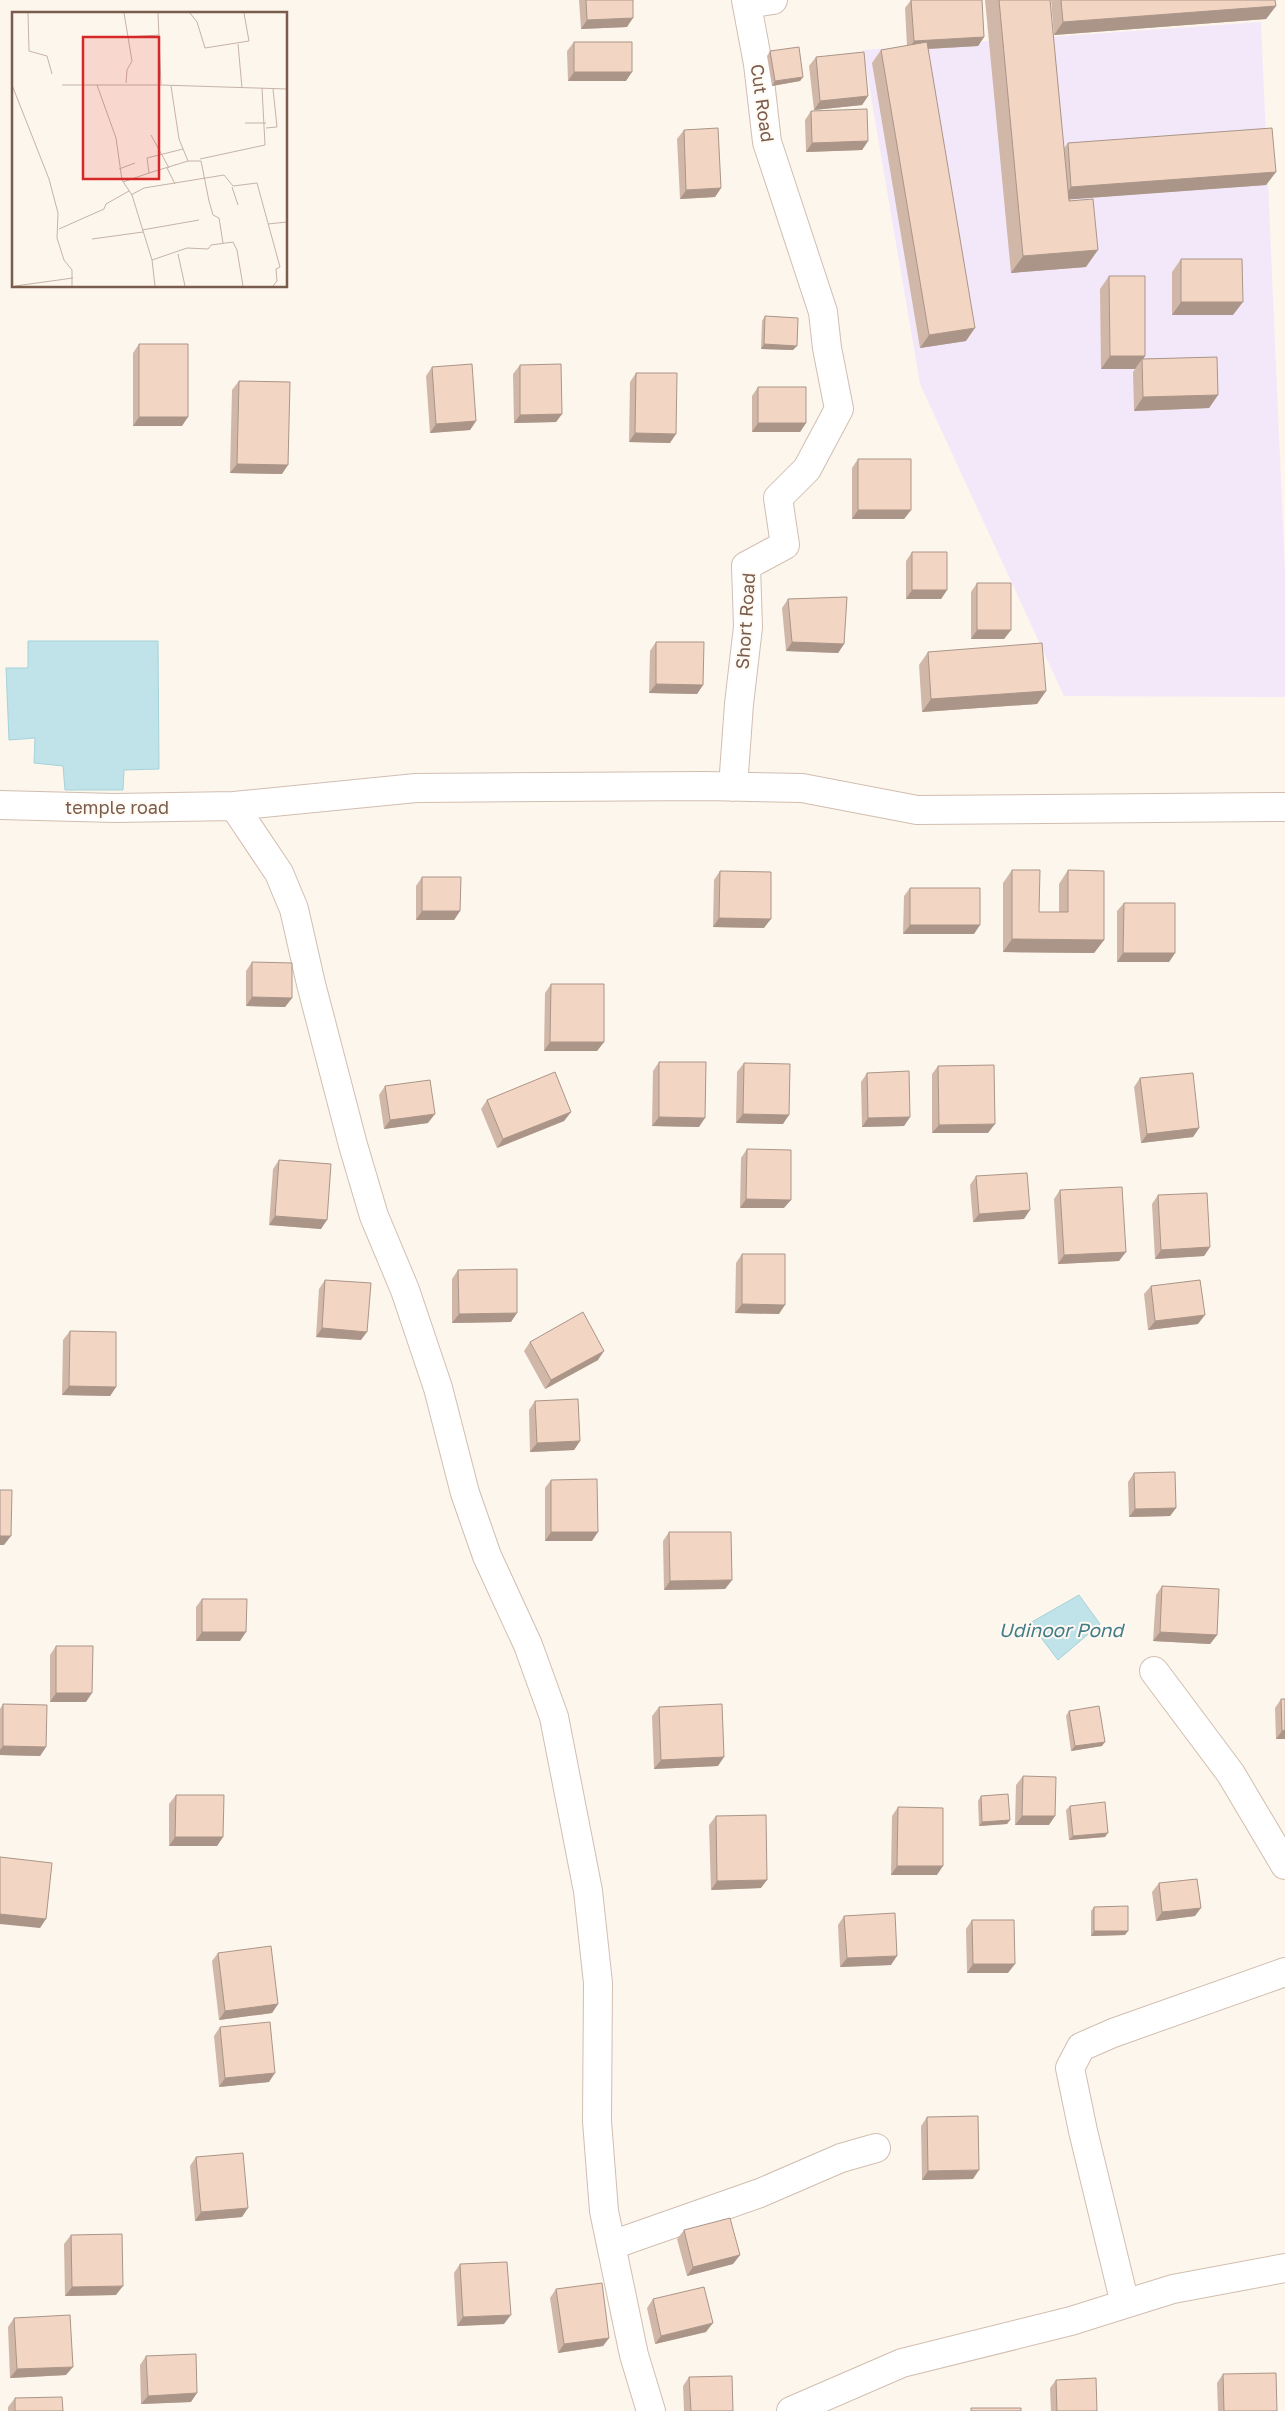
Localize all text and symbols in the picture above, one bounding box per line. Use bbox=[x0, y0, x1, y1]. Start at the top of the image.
inset map bbox=[12, 12, 288, 288]
street label: Cut Road bbox=[747, 62, 779, 144]
street label: Short Road bbox=[731, 572, 759, 670]
street label: temple road bbox=[65, 796, 169, 818]
water label: Udinoor Pond bbox=[999, 1618, 1125, 1641]

